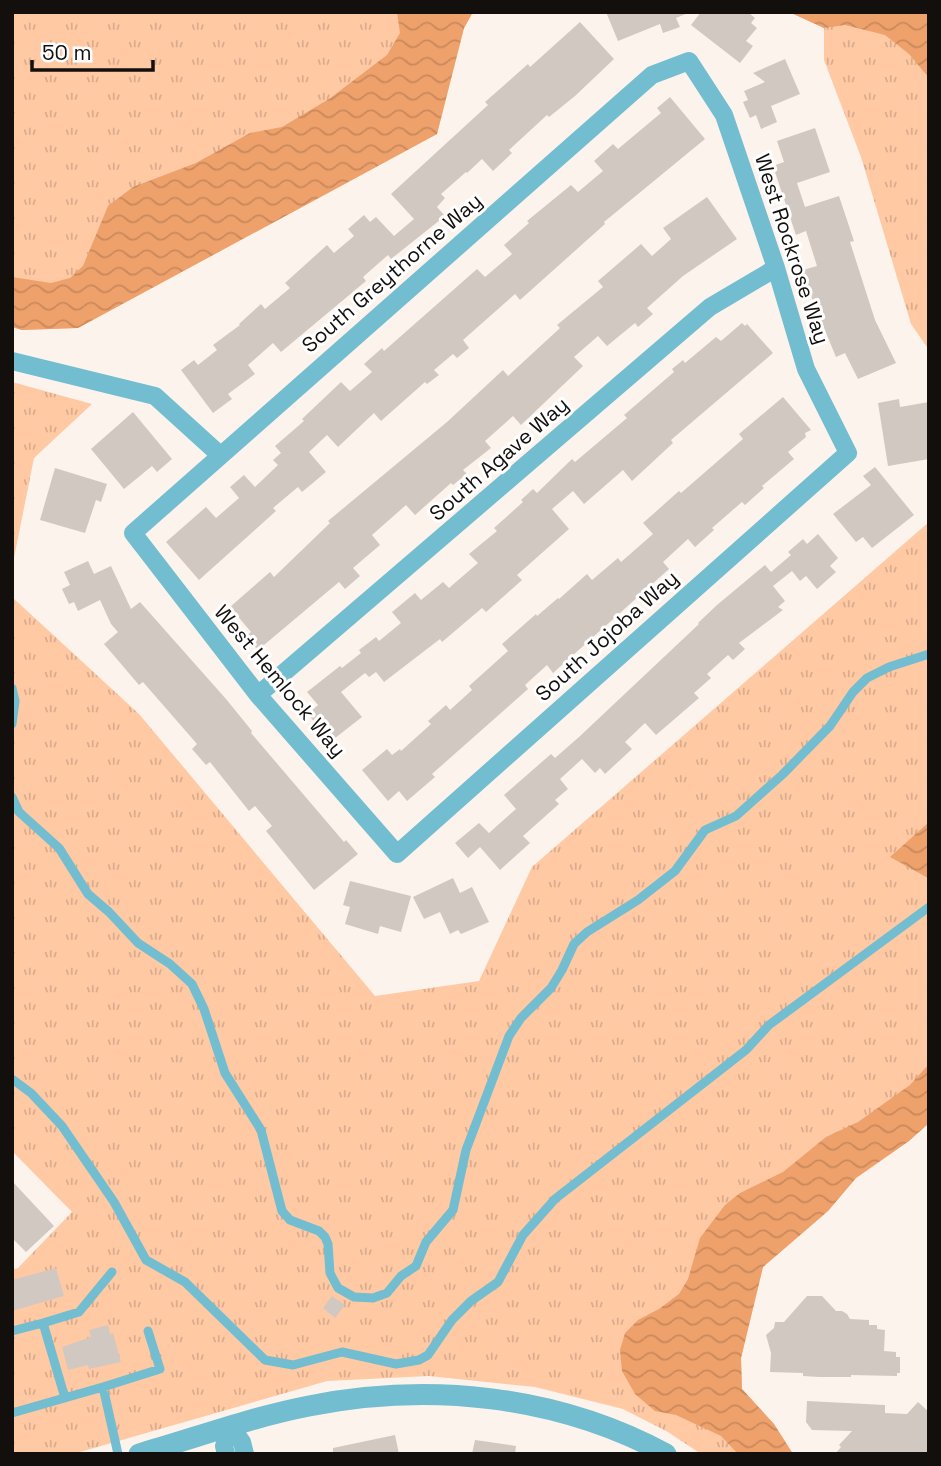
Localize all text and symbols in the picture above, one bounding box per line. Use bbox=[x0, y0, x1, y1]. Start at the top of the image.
scale bar bbox=[32, 28, 152, 72]
text: 50 m bbox=[42, 39, 92, 66]
street label: West Rockrose Way bbox=[749, 150, 836, 347]
street label: South Greythorne Way bbox=[296, 187, 487, 358]
street label: South Agave Way bbox=[423, 391, 574, 527]
street label: South Jojoba Way bbox=[530, 564, 684, 707]
street label: West Hemlock Way bbox=[209, 599, 352, 762]

